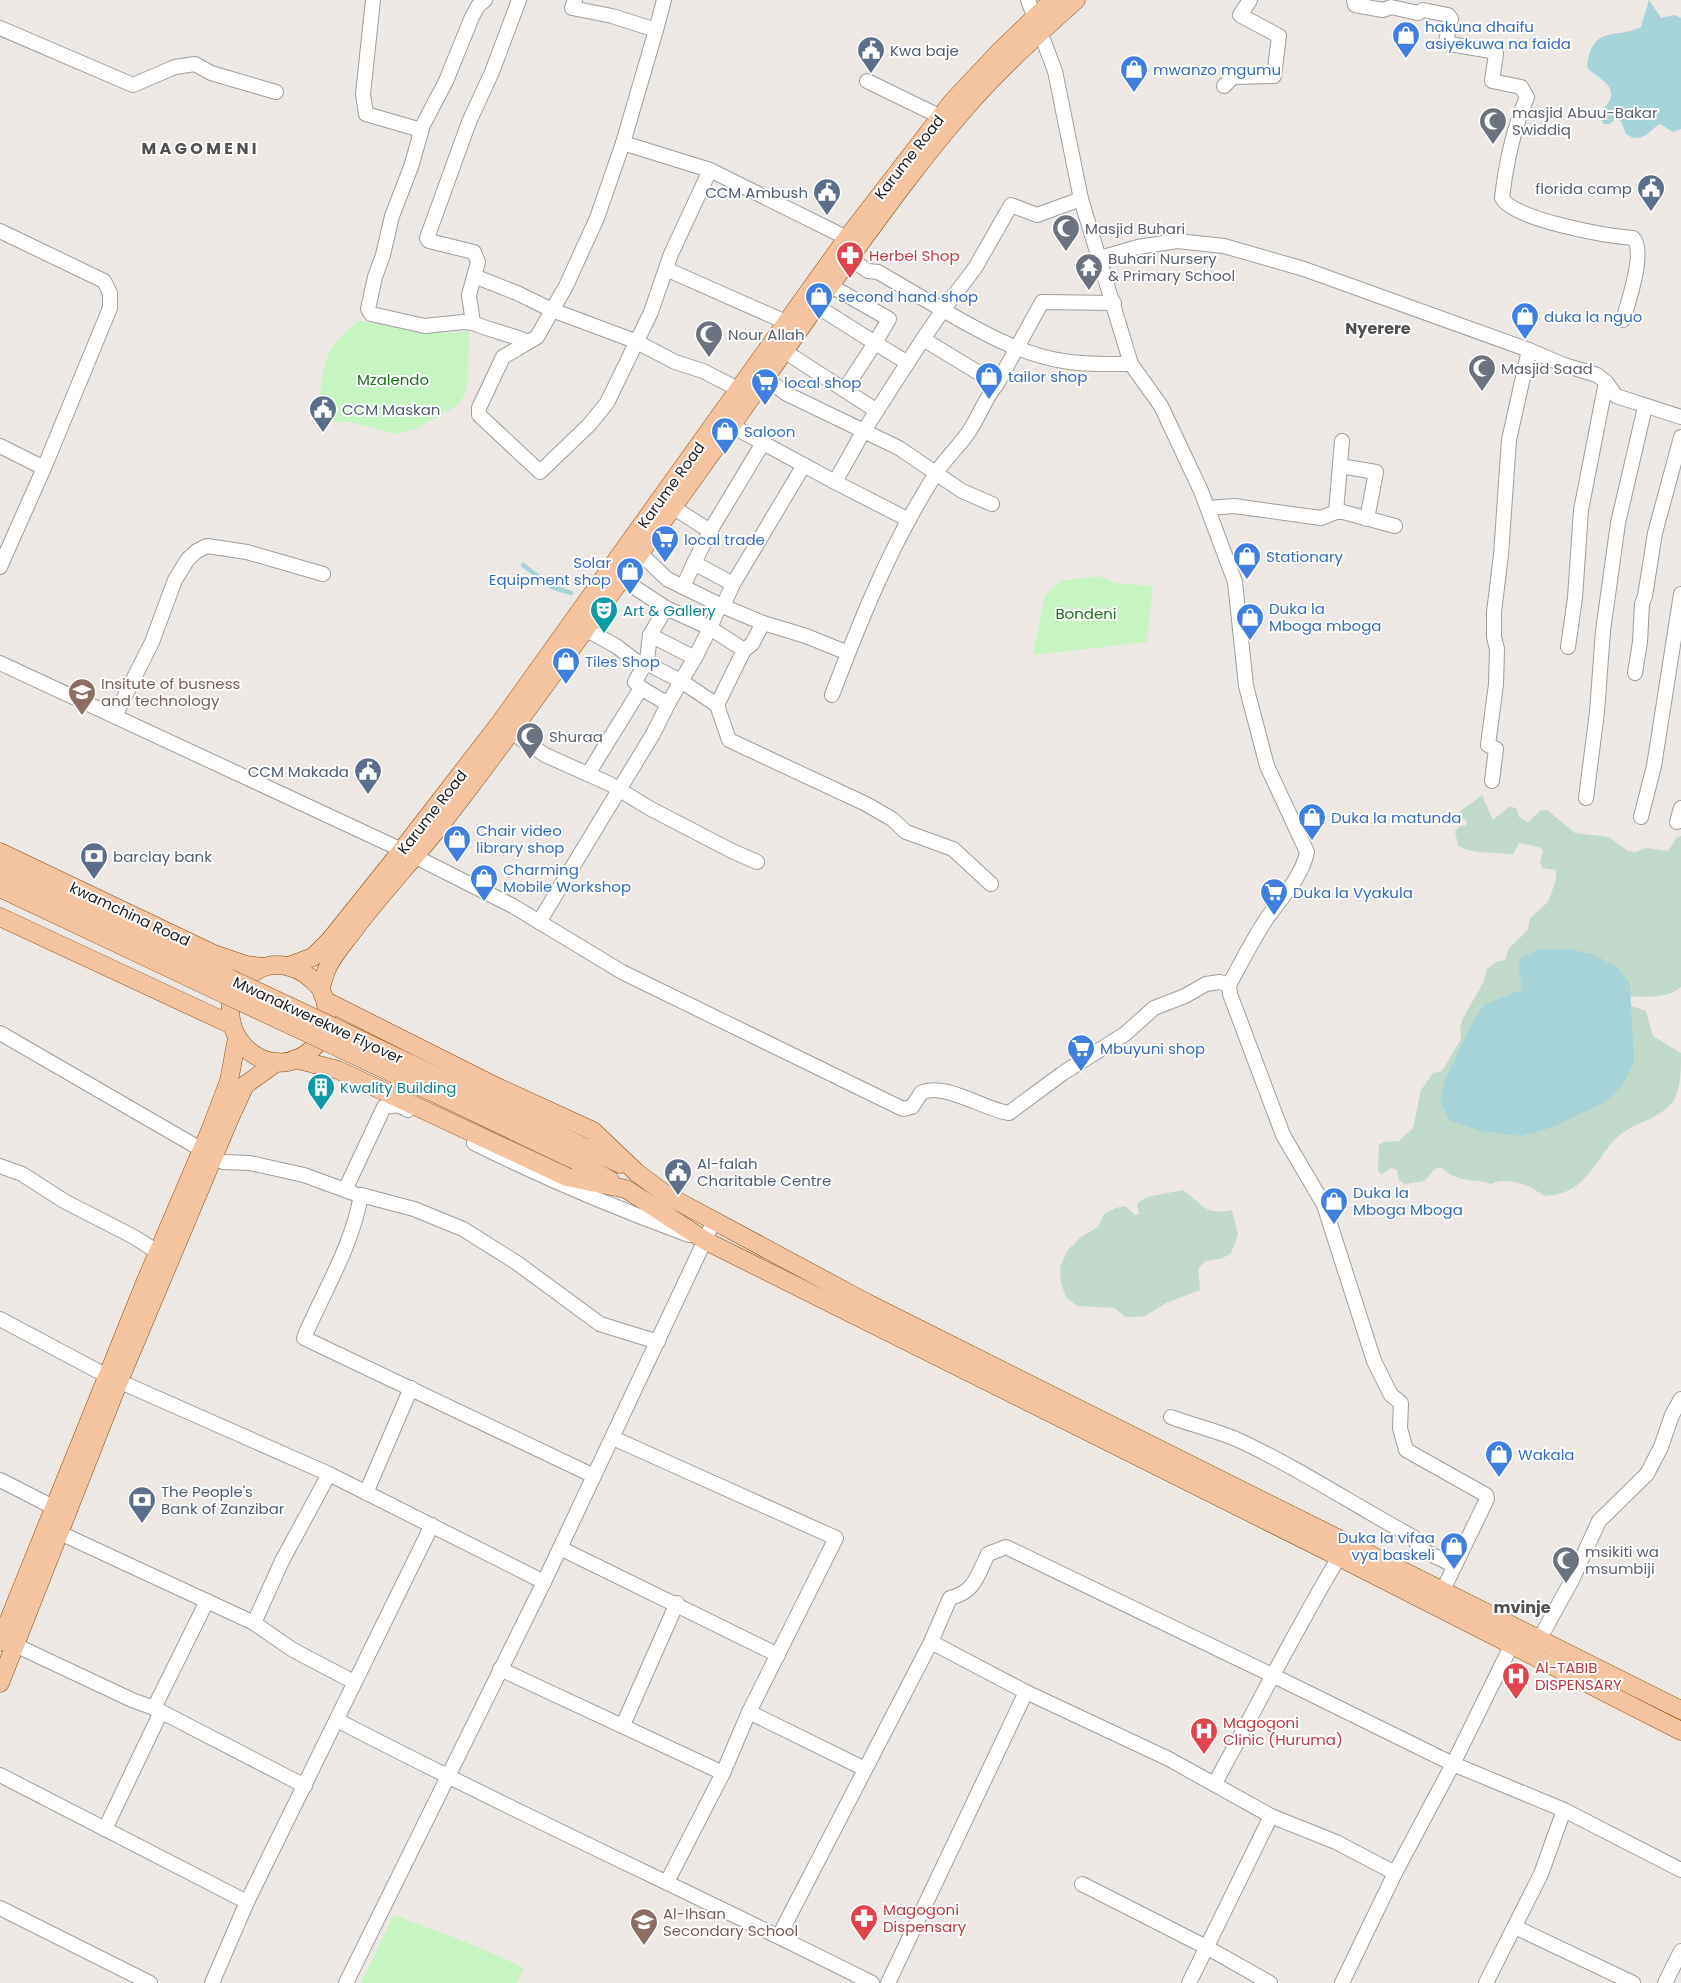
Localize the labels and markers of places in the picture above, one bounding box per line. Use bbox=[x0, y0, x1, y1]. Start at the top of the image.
place label: hakuna dhaifu asiyekuwa na faida bbox=[1425, 16, 1571, 54]
shop icon: hakuna dhaifu asiyekuwa na faida bbox=[1391, 20, 1421, 59]
public building icon: Kwa baje bbox=[856, 35, 886, 74]
place label: Kwa baje bbox=[890, 40, 959, 61]
shop icon: mwanzo mgumu bbox=[1119, 54, 1149, 93]
place label: mwanzo mgumu bbox=[1153, 59, 1281, 80]
place label: masjid Abuu-Bakar Swiddiq bbox=[1512, 102, 1658, 140]
mosque icon: masjid Abuu-Bakar Swiddiq bbox=[1478, 106, 1508, 145]
public building icon: florida camp bbox=[1636, 173, 1666, 212]
public building icon: CCM Ambush bbox=[812, 177, 842, 216]
place label: florida camp bbox=[1535, 178, 1632, 199]
place label: CCM Ambush bbox=[705, 182, 808, 203]
mosque icon: Masjid Buhari bbox=[1051, 213, 1081, 252]
place label: Masjid Buhari bbox=[1085, 218, 1185, 239]
pharmacy icon: Herbel Shop bbox=[835, 240, 865, 279]
place label: Herbel Shop bbox=[869, 245, 960, 266]
place label: Buhari Nursery & Primary School bbox=[1108, 248, 1235, 286]
temple icon: Buhari Nursery & Primary School bbox=[1074, 252, 1104, 291]
shop icon: second hand shop bbox=[804, 281, 834, 320]
place label: second hand shop bbox=[838, 286, 978, 307]
shop icon: duka la nguo bbox=[1510, 301, 1540, 340]
place label: duka la nguo bbox=[1544, 306, 1642, 327]
mosque icon: Nour Allah bbox=[694, 319, 724, 358]
place label: Nour Allah bbox=[728, 324, 805, 345]
mosque icon: Masjid Saad bbox=[1467, 353, 1497, 392]
place label: Masjid Saad bbox=[1501, 358, 1593, 379]
shop icon: tailor shop bbox=[974, 361, 1004, 400]
place label: tailor shop bbox=[1008, 366, 1087, 387]
supermarket icon: local shop bbox=[750, 367, 780, 406]
place label: local shop bbox=[784, 372, 861, 393]
public building icon: CCM Maskan bbox=[308, 394, 338, 433]
place label: CCM Maskan bbox=[342, 399, 440, 420]
shop icon: Saloon bbox=[710, 416, 740, 455]
place label: Saloon bbox=[744, 421, 795, 442]
supermarket icon: local trade bbox=[650, 524, 680, 563]
place label: local trade bbox=[684, 529, 765, 550]
shop icon: Stationary bbox=[1232, 541, 1262, 580]
place label: Stationary bbox=[1266, 546, 1343, 567]
place label: Solar Equipment shop bbox=[489, 552, 611, 590]
shop icon: Solar Equipment shop bbox=[615, 556, 645, 595]
theatre icon: Art & Gallery bbox=[589, 595, 619, 634]
place label: Duka la Mboga mboga bbox=[1269, 598, 1381, 636]
place label: Art & Gallery bbox=[623, 600, 716, 621]
shop icon: Duka la Mboga mboga bbox=[1235, 602, 1265, 641]
shop icon: Tiles Shop bbox=[551, 646, 581, 685]
place label: Tiles Shop bbox=[585, 651, 660, 672]
place label: Insitute of busness and technology bbox=[101, 673, 240, 711]
school or university icon: Insitute of busness and technology bbox=[67, 677, 97, 716]
mosque icon: Shuraa bbox=[515, 721, 545, 760]
place label: Shuraa bbox=[549, 726, 603, 747]
public building icon: CCM Makada bbox=[353, 756, 383, 795]
place label: CCM Makada bbox=[248, 761, 349, 782]
shop icon: Duka la matunda bbox=[1297, 802, 1327, 841]
place label: Duka la matunda bbox=[1331, 807, 1461, 828]
place label: Chair video library shop bbox=[476, 820, 564, 858]
shop icon: Chair video library shop bbox=[442, 824, 472, 863]
bank icon: barclay bank bbox=[79, 841, 109, 880]
place label: barclay bank bbox=[113, 846, 212, 867]
place label: Charming Mobile Workshop bbox=[503, 859, 631, 897]
shop icon: Charming Mobile Workshop bbox=[469, 863, 499, 902]
supermarket icon: Duka la Vyakula bbox=[1259, 877, 1289, 916]
place label: Duka la Vyakula bbox=[1293, 882, 1413, 903]
supermarket icon: Mbuyuni shop bbox=[1066, 1033, 1096, 1072]
place label: Mbuyuni shop bbox=[1100, 1038, 1205, 1059]
building icon: Kwality Building bbox=[306, 1072, 336, 1111]
place label: Kwality Building bbox=[340, 1077, 456, 1098]
place label: Al-falah Charitable Centre bbox=[697, 1153, 831, 1191]
public building icon: Al-falah Charitable Centre bbox=[663, 1157, 693, 1196]
place label: Duka la Mboga Mboga bbox=[1353, 1182, 1463, 1220]
shop icon: Duka la Mboga Mboga bbox=[1319, 1186, 1349, 1225]
shop icon: Wakala bbox=[1484, 1439, 1514, 1478]
place label: Wakala bbox=[1518, 1444, 1574, 1465]
place label: The People's Bank of Zanzibar bbox=[161, 1481, 285, 1519]
bank icon: The People's Bank of Zanzibar bbox=[127, 1485, 157, 1524]
place label: Duka la vifaa vya baskeli bbox=[1338, 1527, 1435, 1565]
shop icon: Duka la vifaa vya baskeli bbox=[1439, 1531, 1469, 1570]
place label: msikiti wa msumbiji bbox=[1585, 1541, 1659, 1579]
mosque icon: msikiti wa msumbiji bbox=[1551, 1545, 1581, 1584]
place label: Al-TABIB DISPENSARY bbox=[1535, 1657, 1622, 1695]
hospital icon: Al-TABIB DISPENSARY bbox=[1501, 1661, 1531, 1700]
place label: Magogoni Clinic (Huruma) bbox=[1223, 1712, 1343, 1750]
hospital icon: Magogoni Clinic (Huruma) bbox=[1189, 1716, 1219, 1755]
place label: Magogoni Dispensary bbox=[883, 1899, 967, 1937]
place label: Al-Ihsan Secondary School bbox=[663, 1903, 798, 1941]
pharmacy icon: Magogoni Dispensary bbox=[849, 1903, 879, 1942]
school or university icon: Al-Ihsan Secondary School bbox=[629, 1907, 659, 1946]

